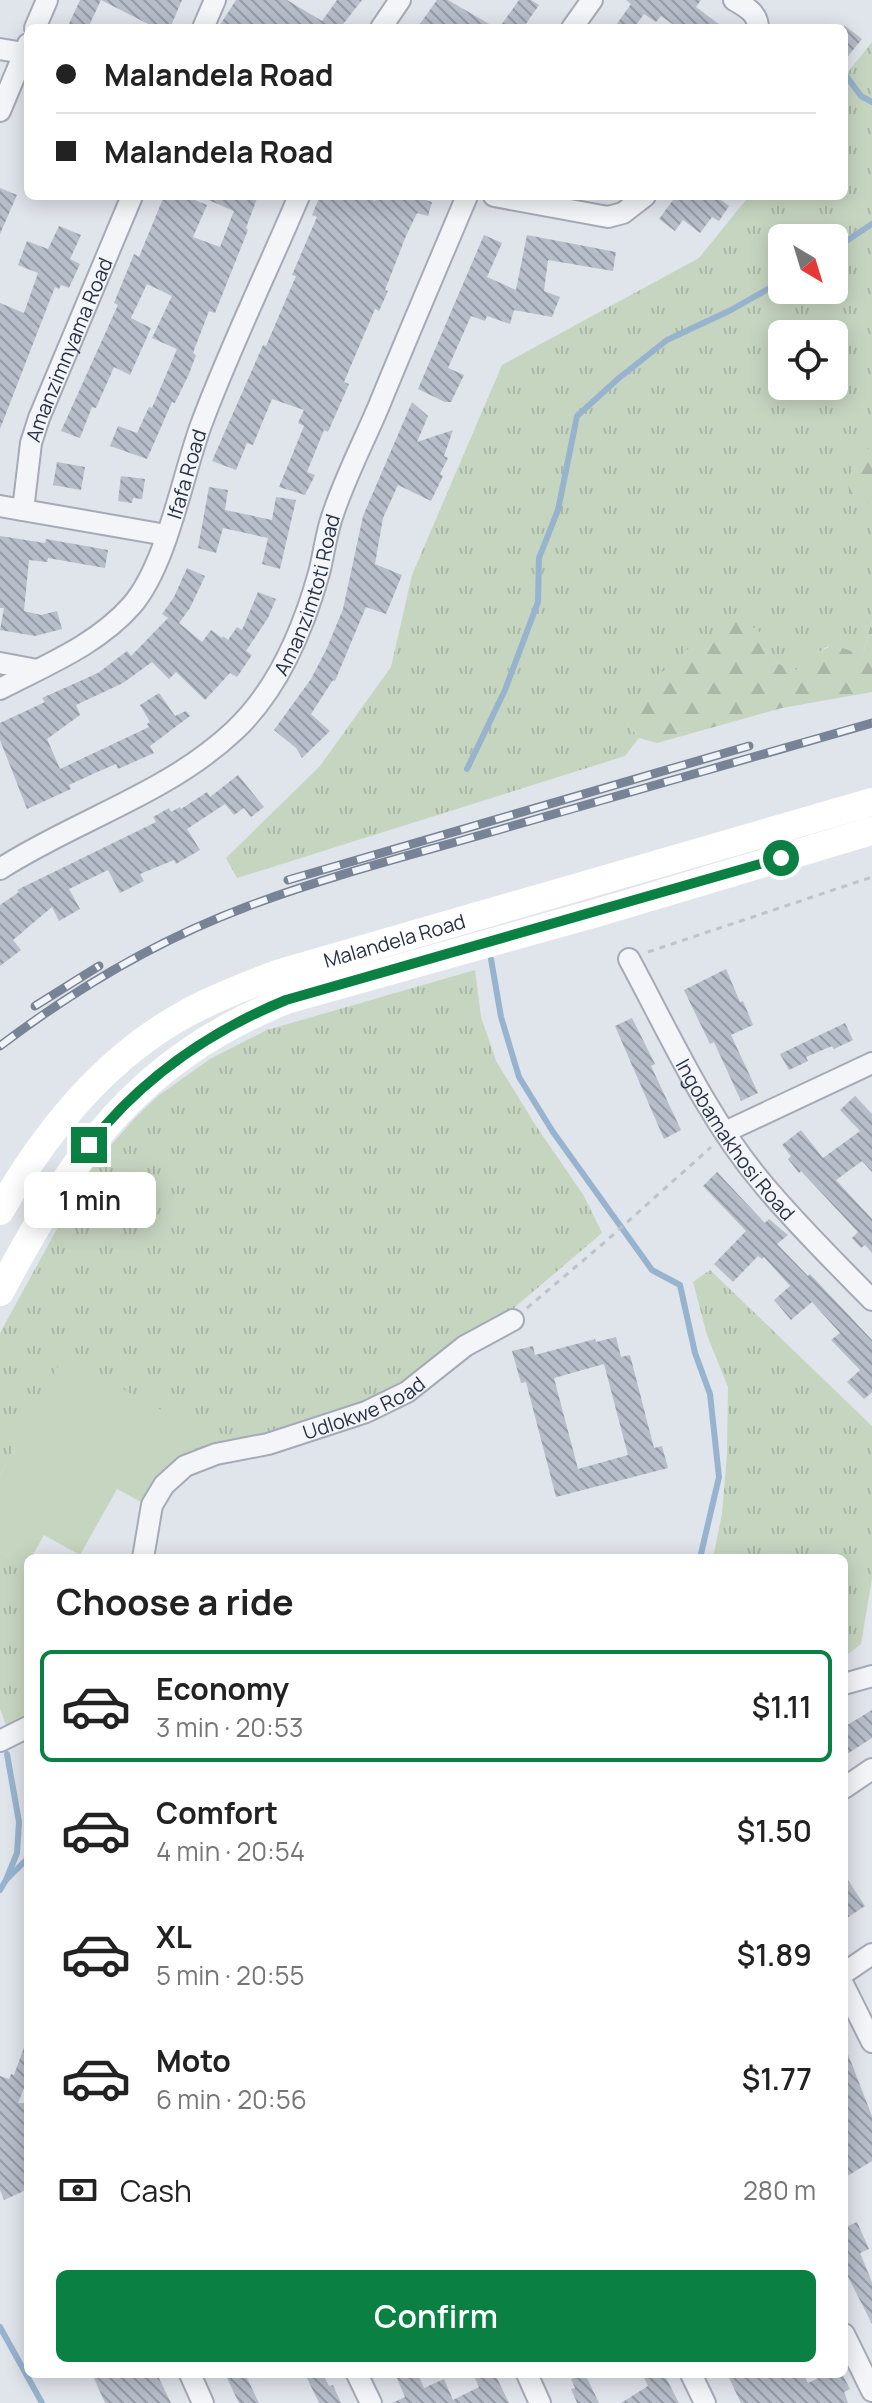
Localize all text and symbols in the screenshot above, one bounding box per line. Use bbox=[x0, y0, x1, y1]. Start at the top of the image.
text: Malandela Road bbox=[104, 54, 334, 95]
text: Malandela Road bbox=[104, 131, 334, 172]
north arrow bbox=[768, 224, 848, 304]
map controls bbox=[768, 224, 848, 400]
street label: Amanzimnyama Road bbox=[19, 253, 118, 445]
button: locate bbox=[768, 320, 848, 400]
street label: Ifafa Road bbox=[160, 426, 212, 522]
street label: Amanzimtoti Road bbox=[267, 510, 346, 680]
route start bbox=[763, 840, 799, 876]
street label: Malandela Road bbox=[320, 907, 468, 973]
street label: Ingobamakhosi Road bbox=[670, 1054, 801, 1226]
route end bbox=[71, 1127, 107, 1163]
callout: 1 min bbox=[23, 1173, 155, 1229]
text: 1 min bbox=[59, 1182, 121, 1218]
street label: Udlokwe Road bbox=[299, 1370, 430, 1445]
text: Choose a ride bbox=[56, 1577, 294, 1626]
text: Economy bbox=[156, 1668, 289, 1709]
icon: car bbox=[60, 1670, 132, 1742]
text: $1.11 bbox=[752, 1686, 812, 1727]
text: 3 min · 20:53 bbox=[156, 1709, 303, 1745]
text: Comfort bbox=[156, 1792, 278, 1833]
icon: car bbox=[60, 1794, 132, 1866]
text: $1.50 bbox=[737, 1810, 812, 1851]
text: 4 min · 20:54 bbox=[156, 1833, 305, 1869]
text: XL bbox=[156, 1916, 192, 1957]
icon: car bbox=[60, 1918, 132, 1990]
text: $1.89 bbox=[737, 1934, 812, 1975]
text: 5 min · 20:55 bbox=[156, 1957, 305, 1993]
text: Moto bbox=[156, 2040, 231, 2081]
icon: car bbox=[60, 2042, 132, 2114]
text: $1.77 bbox=[742, 2058, 812, 2099]
text: 6 min · 20:56 bbox=[156, 2081, 307, 2117]
icon: cash bbox=[56, 2168, 100, 2212]
text: Cash bbox=[120, 2170, 192, 2211]
text: 280 m bbox=[743, 2172, 816, 2208]
button: Confirm bbox=[56, 2270, 816, 2362]

